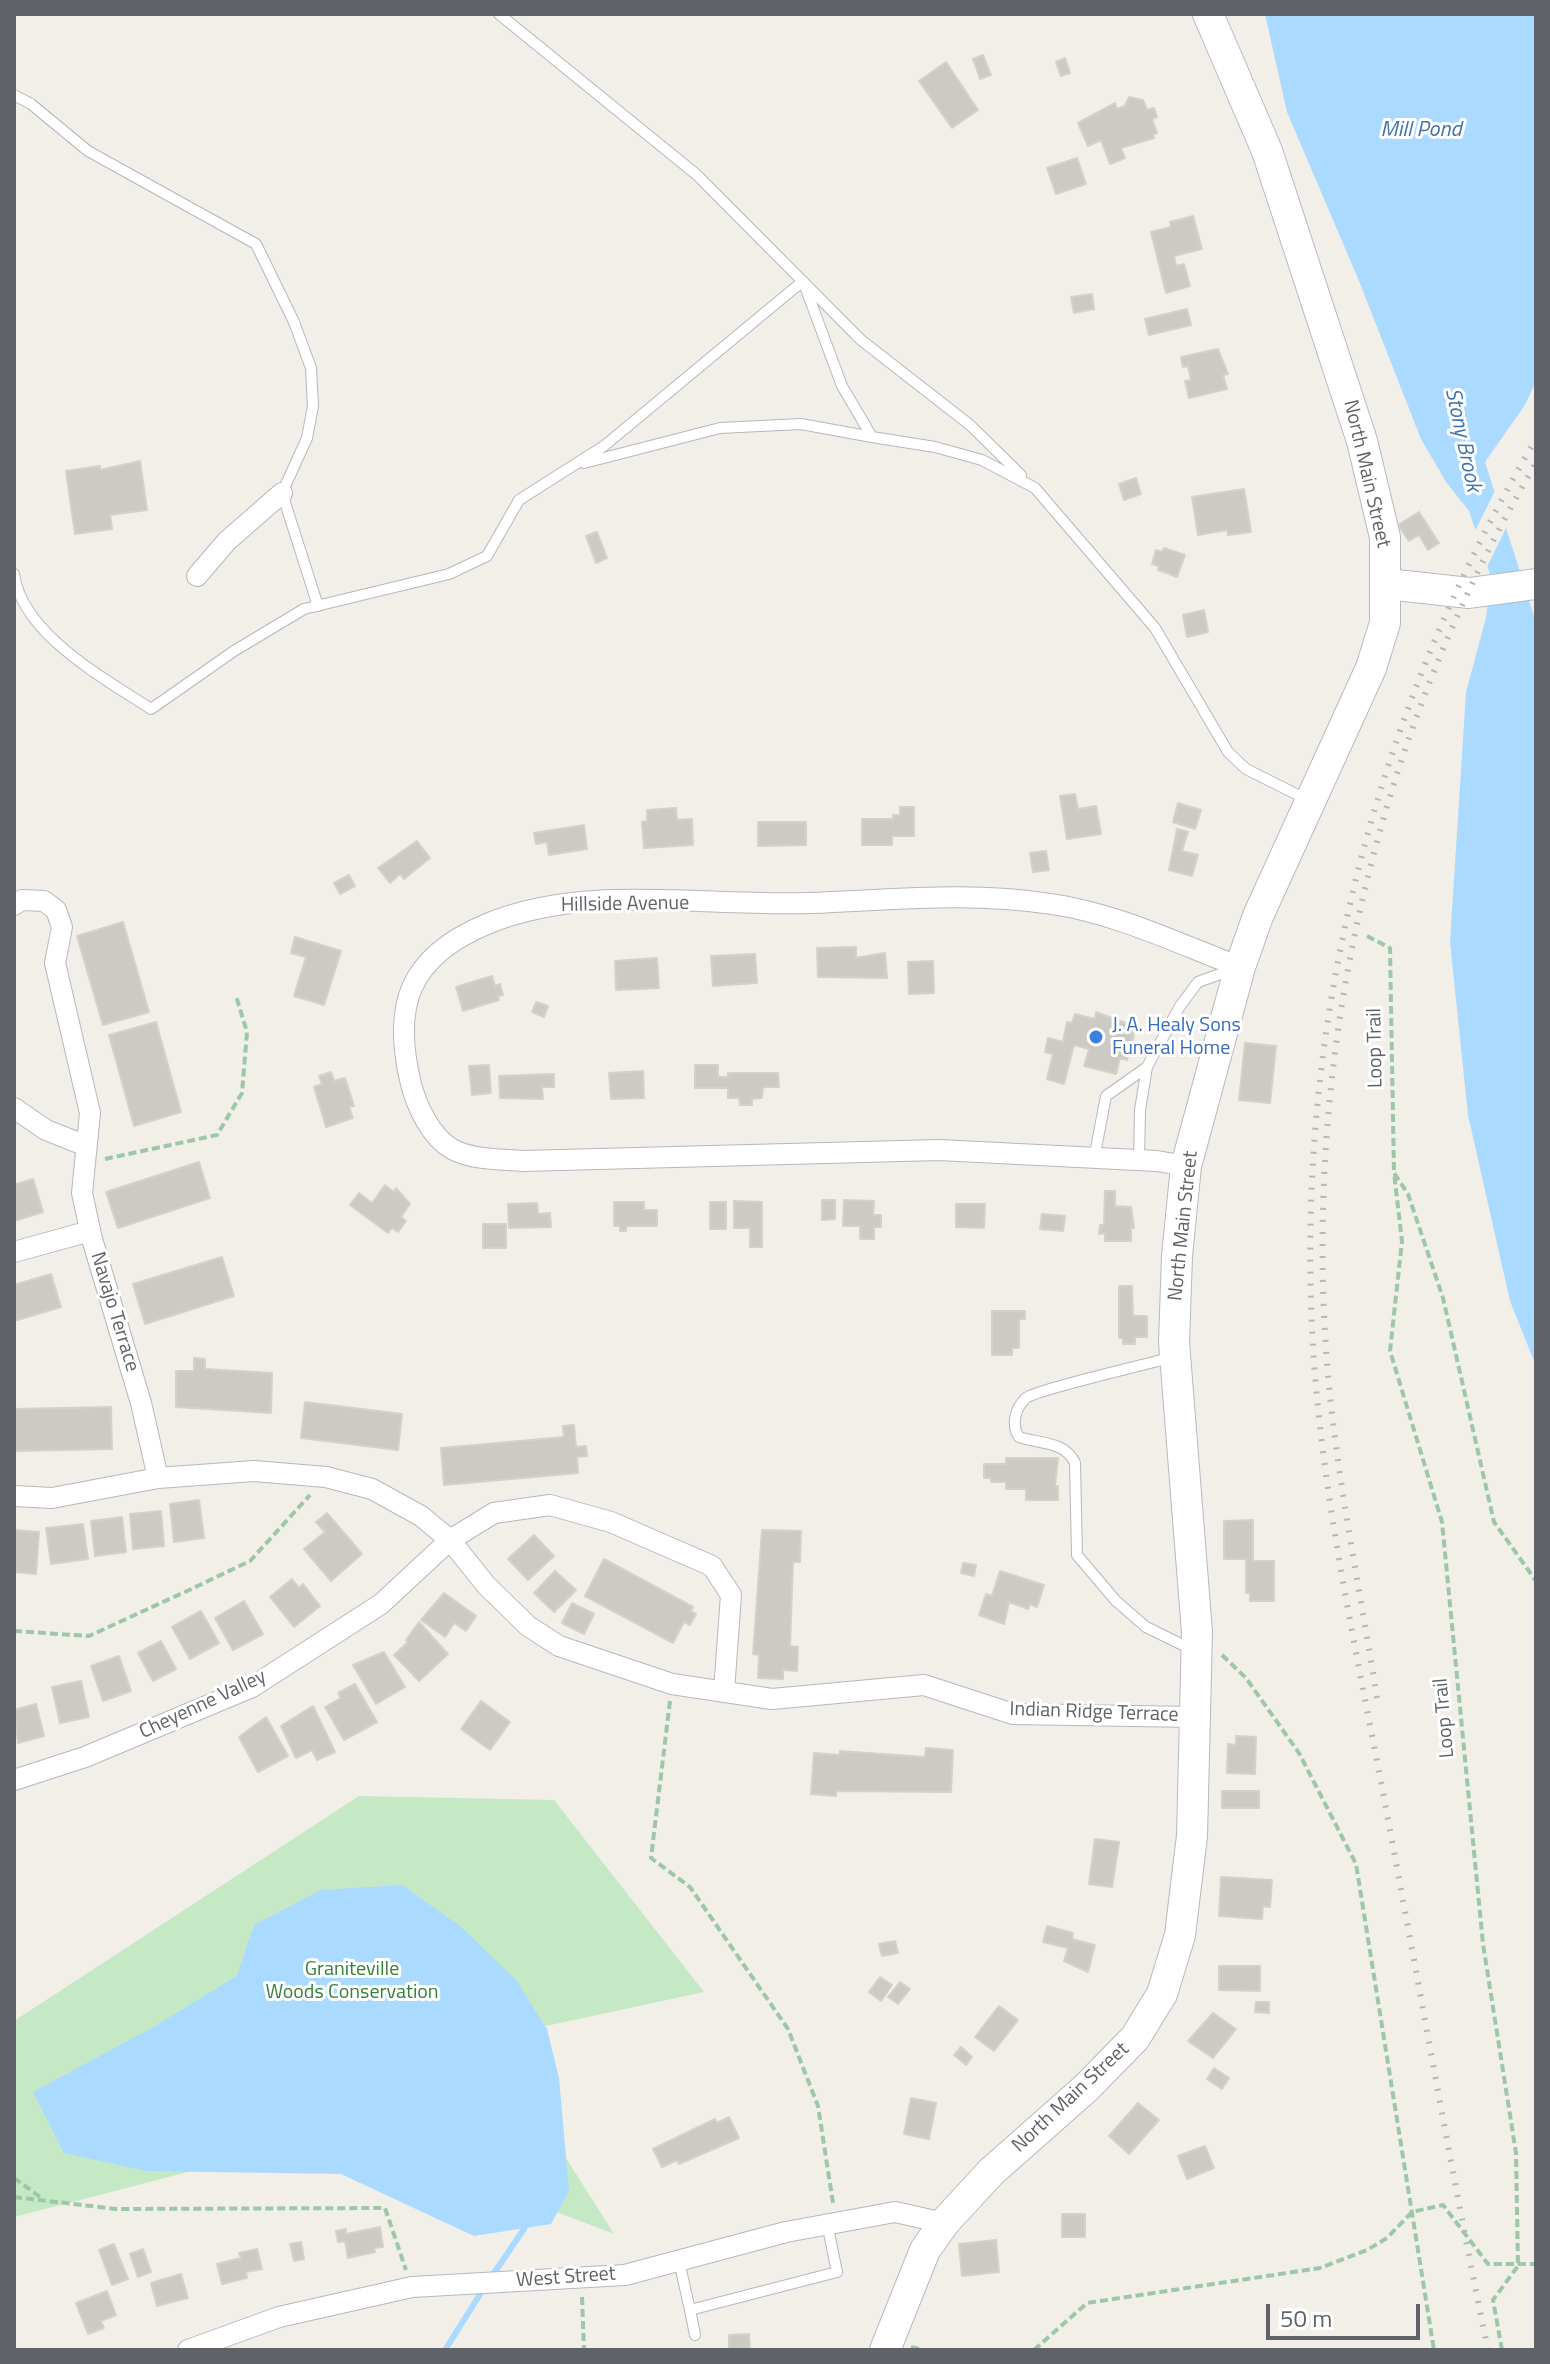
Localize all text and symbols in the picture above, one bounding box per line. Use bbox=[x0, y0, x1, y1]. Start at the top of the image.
water label: Mill Pond bbox=[1381, 118, 1461, 144]
water label: Stony Brook bbox=[1438, 386, 1486, 494]
street label: North Main Street bbox=[1337, 398, 1395, 550]
street label: Hillside Avenue bbox=[561, 892, 689, 918]
street label: Loop Trail bbox=[1363, 1008, 1389, 1088]
place label: J. A. Healy Sons Funeral Home bbox=[1112, 1014, 1241, 1061]
marker: J. A. Healy Sons Funeral Home bbox=[1087, 1028, 1105, 1046]
street label: North Main Street bbox=[1164, 1150, 1204, 1302]
street label: Navajo Terrace bbox=[84, 1249, 144, 1375]
street label: Cheyenne Valley bbox=[136, 1665, 270, 1745]
street label: Loop Trail bbox=[1430, 1677, 1460, 1759]
street label: Indian Ridge Terrace bbox=[1009, 1698, 1179, 1728]
park label: Graniteville Woods Conservation bbox=[265, 1958, 439, 2005]
street label: North Main Street bbox=[1008, 2038, 1134, 2158]
street label: West Street bbox=[515, 2263, 617, 2293]
scale bar bbox=[1270, 2288, 1424, 2338]
text: 50 m bbox=[1280, 2300, 1332, 2336]

